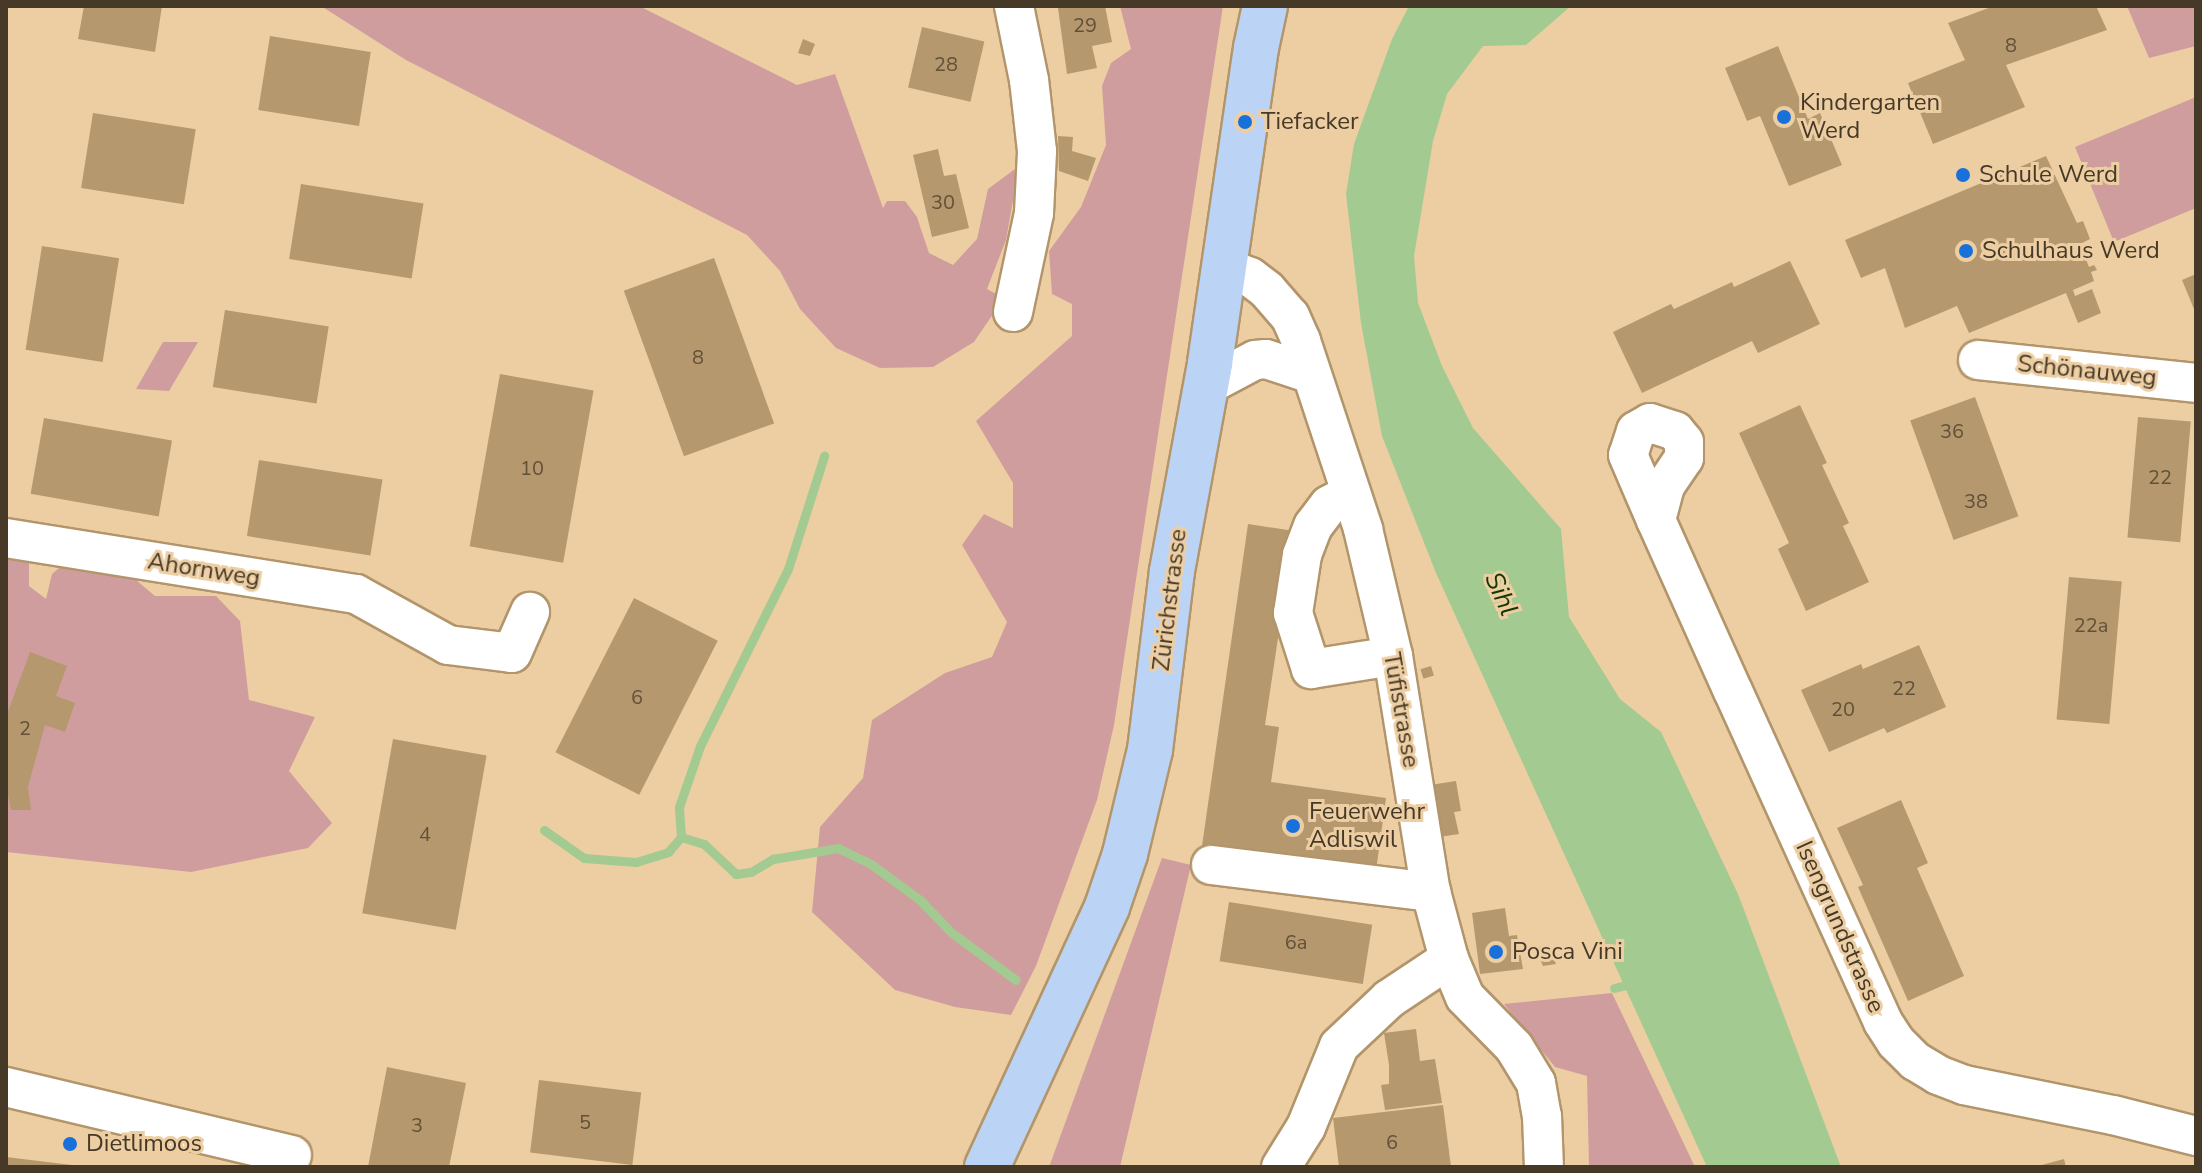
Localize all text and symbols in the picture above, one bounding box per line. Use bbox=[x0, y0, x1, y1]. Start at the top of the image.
house number: 29 bbox=[1073, 13, 1097, 37]
house number: 8 bbox=[2005, 33, 2017, 57]
house number: 28 bbox=[934, 52, 958, 76]
place label: Kindergarten Werd bbox=[1800, 89, 1940, 145]
place label: Tiefacker bbox=[1261, 108, 1359, 136]
marker: Kindergarten Werd bbox=[1775, 108, 1793, 126]
marker: Tiefacker bbox=[1236, 113, 1254, 131]
place label: Schule Werd bbox=[1979, 161, 2118, 189]
marker: Schule Werd bbox=[1954, 166, 1972, 184]
house number: 30 bbox=[931, 190, 955, 214]
place label: Schulhaus Werd bbox=[1982, 237, 2160, 265]
marker: Schulhaus Werd bbox=[1957, 242, 1975, 260]
house number: 8 bbox=[692, 345, 704, 369]
street label: Schönauweg bbox=[2016, 349, 2158, 393]
house number: 36 bbox=[1940, 419, 1964, 443]
house number: 10 bbox=[520, 456, 544, 480]
house number: 22 bbox=[2148, 465, 2172, 489]
house number: 38 bbox=[1964, 489, 1988, 513]
street label: Zürichstrasse bbox=[1147, 527, 1193, 673]
street label: Ahornweg bbox=[146, 547, 262, 593]
water label: Sihl bbox=[1478, 567, 1524, 621]
house number: 22a bbox=[2074, 613, 2108, 637]
street label: Tüfistrasse bbox=[1377, 650, 1425, 770]
house number: 22 bbox=[1892, 676, 1916, 700]
house number: 6 bbox=[631, 685, 643, 709]
house number: 20 bbox=[1831, 697, 1855, 721]
house number: 2 bbox=[19, 716, 31, 740]
place label: Feuerwehr Adliswil bbox=[1309, 798, 1425, 854]
marker: Feuerwehr Adliswil bbox=[1284, 817, 1302, 835]
house number: 4 bbox=[419, 822, 431, 846]
street label: Isengrundstrasse bbox=[1789, 837, 1891, 1017]
house number: 6a bbox=[1285, 930, 1307, 954]
place label: Posca Vini bbox=[1512, 938, 1623, 966]
marker: Posca Vini bbox=[1487, 943, 1505, 961]
house number: 5 bbox=[579, 1110, 591, 1134]
house number: 3 bbox=[411, 1113, 423, 1137]
place label: Dietlimoos bbox=[86, 1130, 202, 1158]
house number: 6 bbox=[1386, 1130, 1398, 1154]
marker: Dietlimoos bbox=[61, 1135, 79, 1153]

